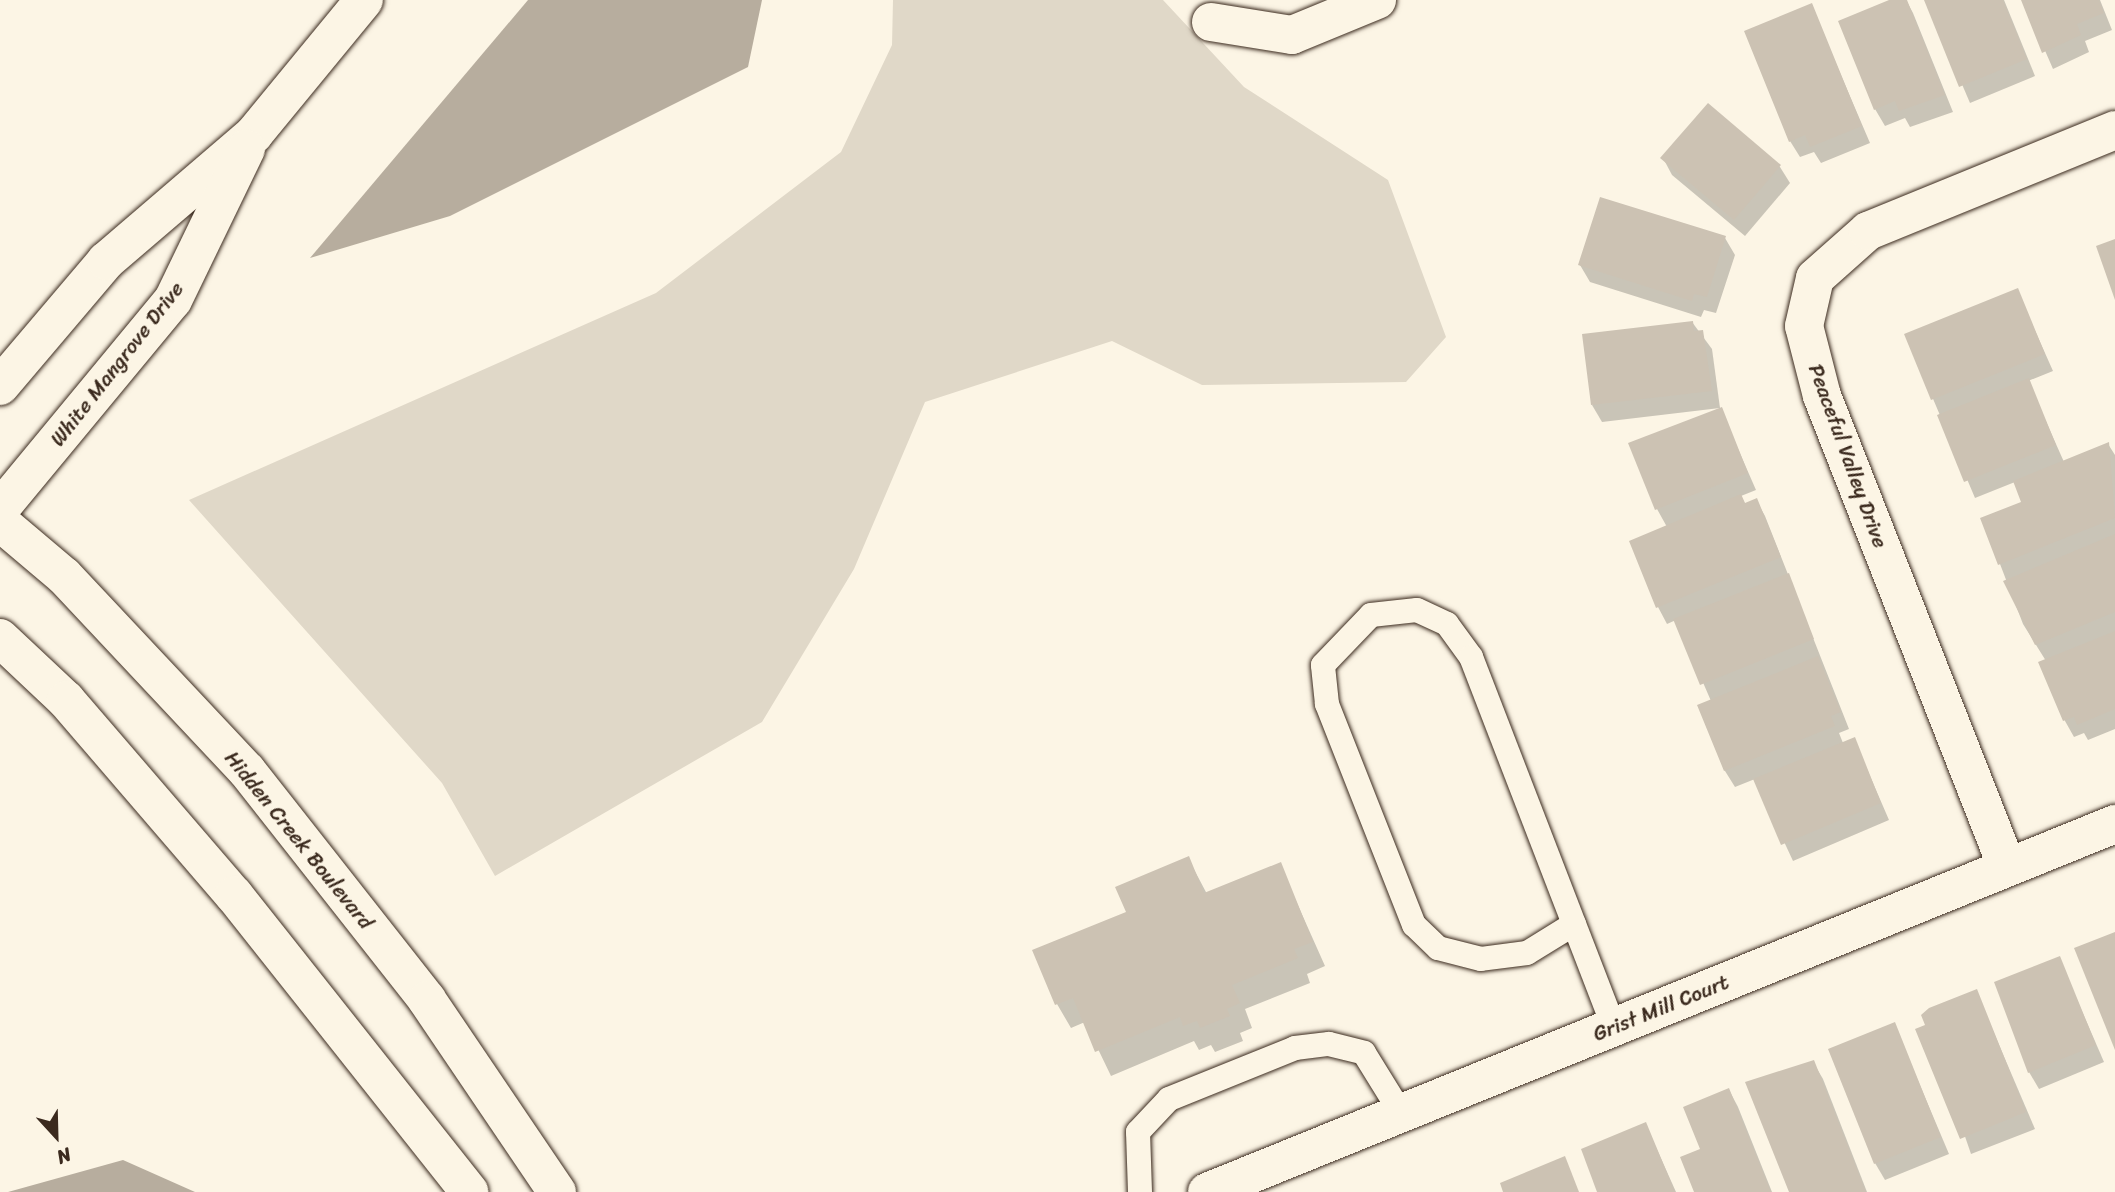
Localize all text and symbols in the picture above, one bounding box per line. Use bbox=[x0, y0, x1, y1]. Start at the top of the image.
street label: White Mangrove Drive bbox=[45, 277, 189, 451]
street label: Peaceful Valley Drive bbox=[1803, 360, 1893, 552]
street label: Hidden Creek Boulevard bbox=[219, 746, 379, 934]
street label: Grist Mill Court bbox=[1589, 969, 1733, 1047]
north arrow bbox=[21, 1101, 91, 1171]
text: N bbox=[52, 1138, 76, 1174]

